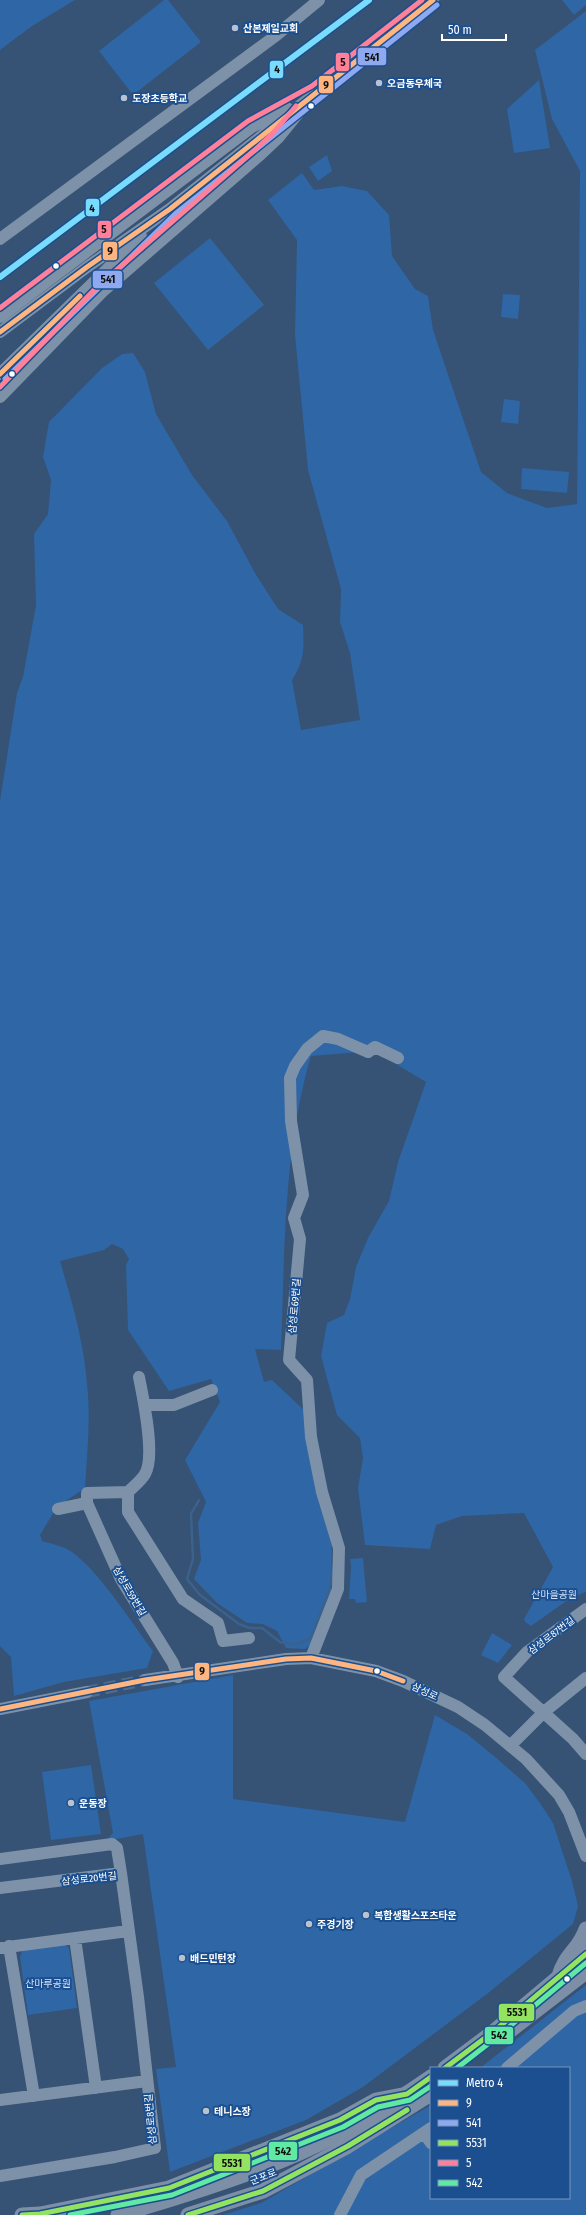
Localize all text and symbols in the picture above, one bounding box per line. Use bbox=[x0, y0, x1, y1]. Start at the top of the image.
scale bar bbox=[442, 16, 506, 42]
marker: 산본제일교회 bbox=[230, 23, 240, 33]
place label: 산본제일교회 bbox=[243, 23, 298, 35]
text: 50 m bbox=[448, 23, 472, 37]
line badge: 541 bbox=[357, 47, 387, 66]
text: 541 bbox=[365, 51, 379, 64]
line badge: 5 bbox=[335, 52, 350, 72]
text: 5 bbox=[340, 56, 346, 69]
line badge: 4 bbox=[269, 60, 284, 79]
text: 4 bbox=[274, 63, 280, 76]
line badge: 9 bbox=[318, 75, 334, 94]
marker: 오금동우체국 bbox=[374, 78, 384, 88]
place label: 오금동우체국 bbox=[387, 78, 442, 90]
text: 9 bbox=[323, 79, 329, 92]
place label: 도장초등학교 bbox=[132, 92, 187, 105]
marker: 도장초등학교 bbox=[119, 93, 129, 103]
unlabelled marker bbox=[306, 101, 316, 111]
line badge: 4 bbox=[85, 198, 100, 217]
text: 4 bbox=[89, 202, 95, 215]
line badge: 5 bbox=[97, 220, 112, 239]
text: 5 bbox=[101, 223, 107, 236]
line badge: 9 bbox=[102, 241, 118, 261]
text: 9 bbox=[107, 245, 113, 258]
unlabelled marker bbox=[51, 261, 61, 271]
line badge: 541 bbox=[92, 270, 123, 289]
text: 541 bbox=[101, 273, 115, 286]
unlabelled marker bbox=[7, 369, 17, 379]
street label: 삼성로69번길 bbox=[287, 1278, 303, 1334]
street label: 삼성로59번길 bbox=[110, 1565, 148, 1618]
park label: 산마을공원 bbox=[531, 1589, 577, 1601]
street label: 삼성로87번길 bbox=[526, 1614, 577, 1657]
line badge: 9 bbox=[194, 1662, 210, 1681]
text: 9 bbox=[199, 1665, 205, 1678]
unlabelled marker bbox=[372, 1666, 382, 1676]
street label: 삼성로 bbox=[410, 1681, 440, 1703]
marker: 운동장 bbox=[66, 1798, 76, 1808]
place label: 운동장 bbox=[79, 1798, 107, 1810]
street label: 삼성로20번길 bbox=[61, 1870, 117, 1888]
place label: 복합생활스포츠타운 bbox=[374, 1909, 457, 1922]
marker: 복합생활스포츠타운 bbox=[361, 1910, 371, 1920]
marker: 주경기장 bbox=[304, 1919, 314, 1929]
place label: 주경기장 bbox=[317, 1919, 354, 1931]
marker: 배드민턴장 bbox=[177, 1953, 187, 1963]
place label: 배드민턴장 bbox=[190, 1953, 236, 1965]
unlabelled marker bbox=[562, 1974, 572, 1984]
park label: 산마루공원 bbox=[25, 1978, 71, 1990]
line badge: 5531 bbox=[498, 2003, 535, 2022]
text: 5531 bbox=[507, 2006, 527, 2019]
line badge: 542 bbox=[484, 2026, 514, 2045]
text: 542 bbox=[491, 2029, 507, 2042]
legend bbox=[430, 2067, 570, 2199]
text: Metro 4 bbox=[466, 2076, 503, 2090]
street label: 삼성로8번길 bbox=[143, 2093, 159, 2145]
text: 9 bbox=[466, 2096, 472, 2110]
marker: 테니스장 bbox=[201, 2106, 211, 2116]
place label: 테니스장 bbox=[214, 2106, 251, 2118]
text: 541 bbox=[466, 2116, 481, 2130]
text: 5531 bbox=[466, 2136, 487, 2150]
line badge: 542 bbox=[268, 2141, 298, 2161]
text: 542 bbox=[275, 2145, 291, 2158]
line badge: 5531 bbox=[213, 2153, 251, 2172]
text: 5 bbox=[466, 2156, 472, 2170]
text: 5531 bbox=[222, 2157, 242, 2170]
street label: 군포로 bbox=[248, 2166, 278, 2187]
text: 542 bbox=[466, 2176, 482, 2190]

